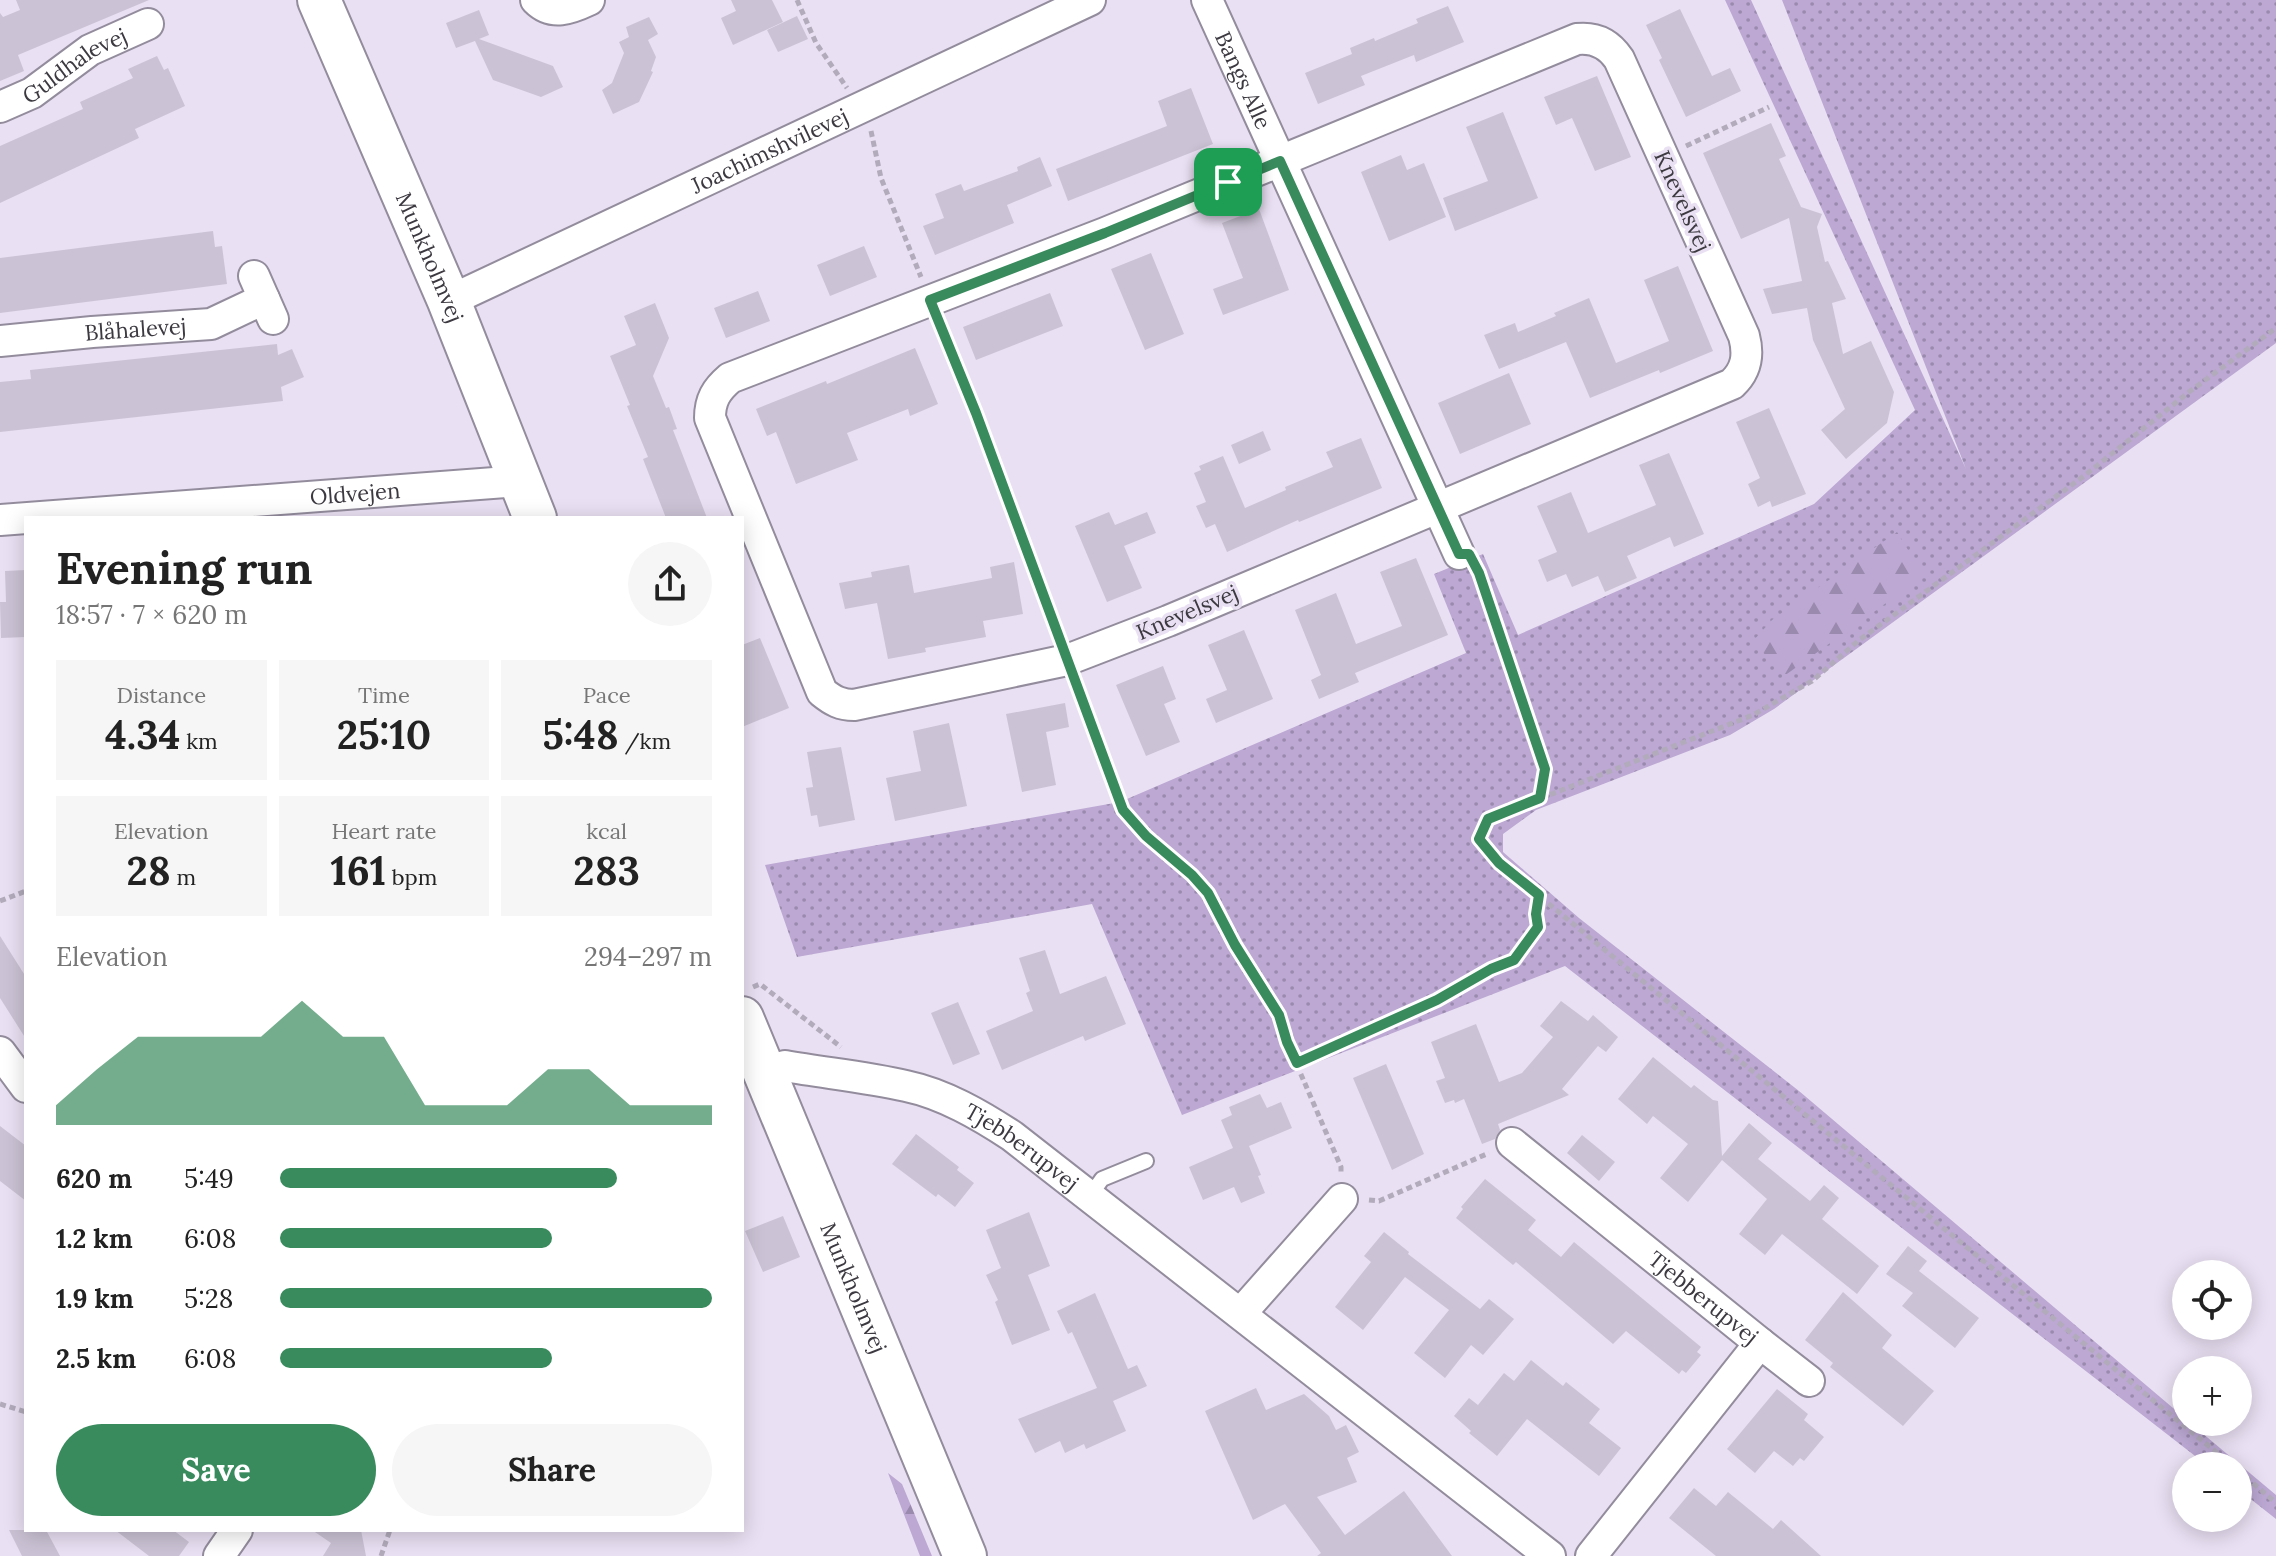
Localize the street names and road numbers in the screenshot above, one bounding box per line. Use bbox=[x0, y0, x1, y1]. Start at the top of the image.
street label: Guldhalevej bbox=[18, 21, 131, 109]
street label: Bangs Alle bbox=[1209, 27, 1278, 133]
street label: Joachimshvilevej bbox=[686, 102, 852, 200]
street label: Knevelsvej bbox=[1648, 146, 1718, 256]
street label: Munkholmvej bbox=[390, 188, 470, 326]
street label: Blåhalevej bbox=[83, 312, 187, 347]
street label: Oldvejen bbox=[309, 476, 401, 511]
street label: Knevelsvej bbox=[1132, 578, 1242, 646]
street label: Tjebberupvej bbox=[960, 1097, 1085, 1197]
street label: Munkholmvej bbox=[814, 1218, 893, 1357]
street label: Tjebberupvej bbox=[1643, 1245, 1764, 1350]

